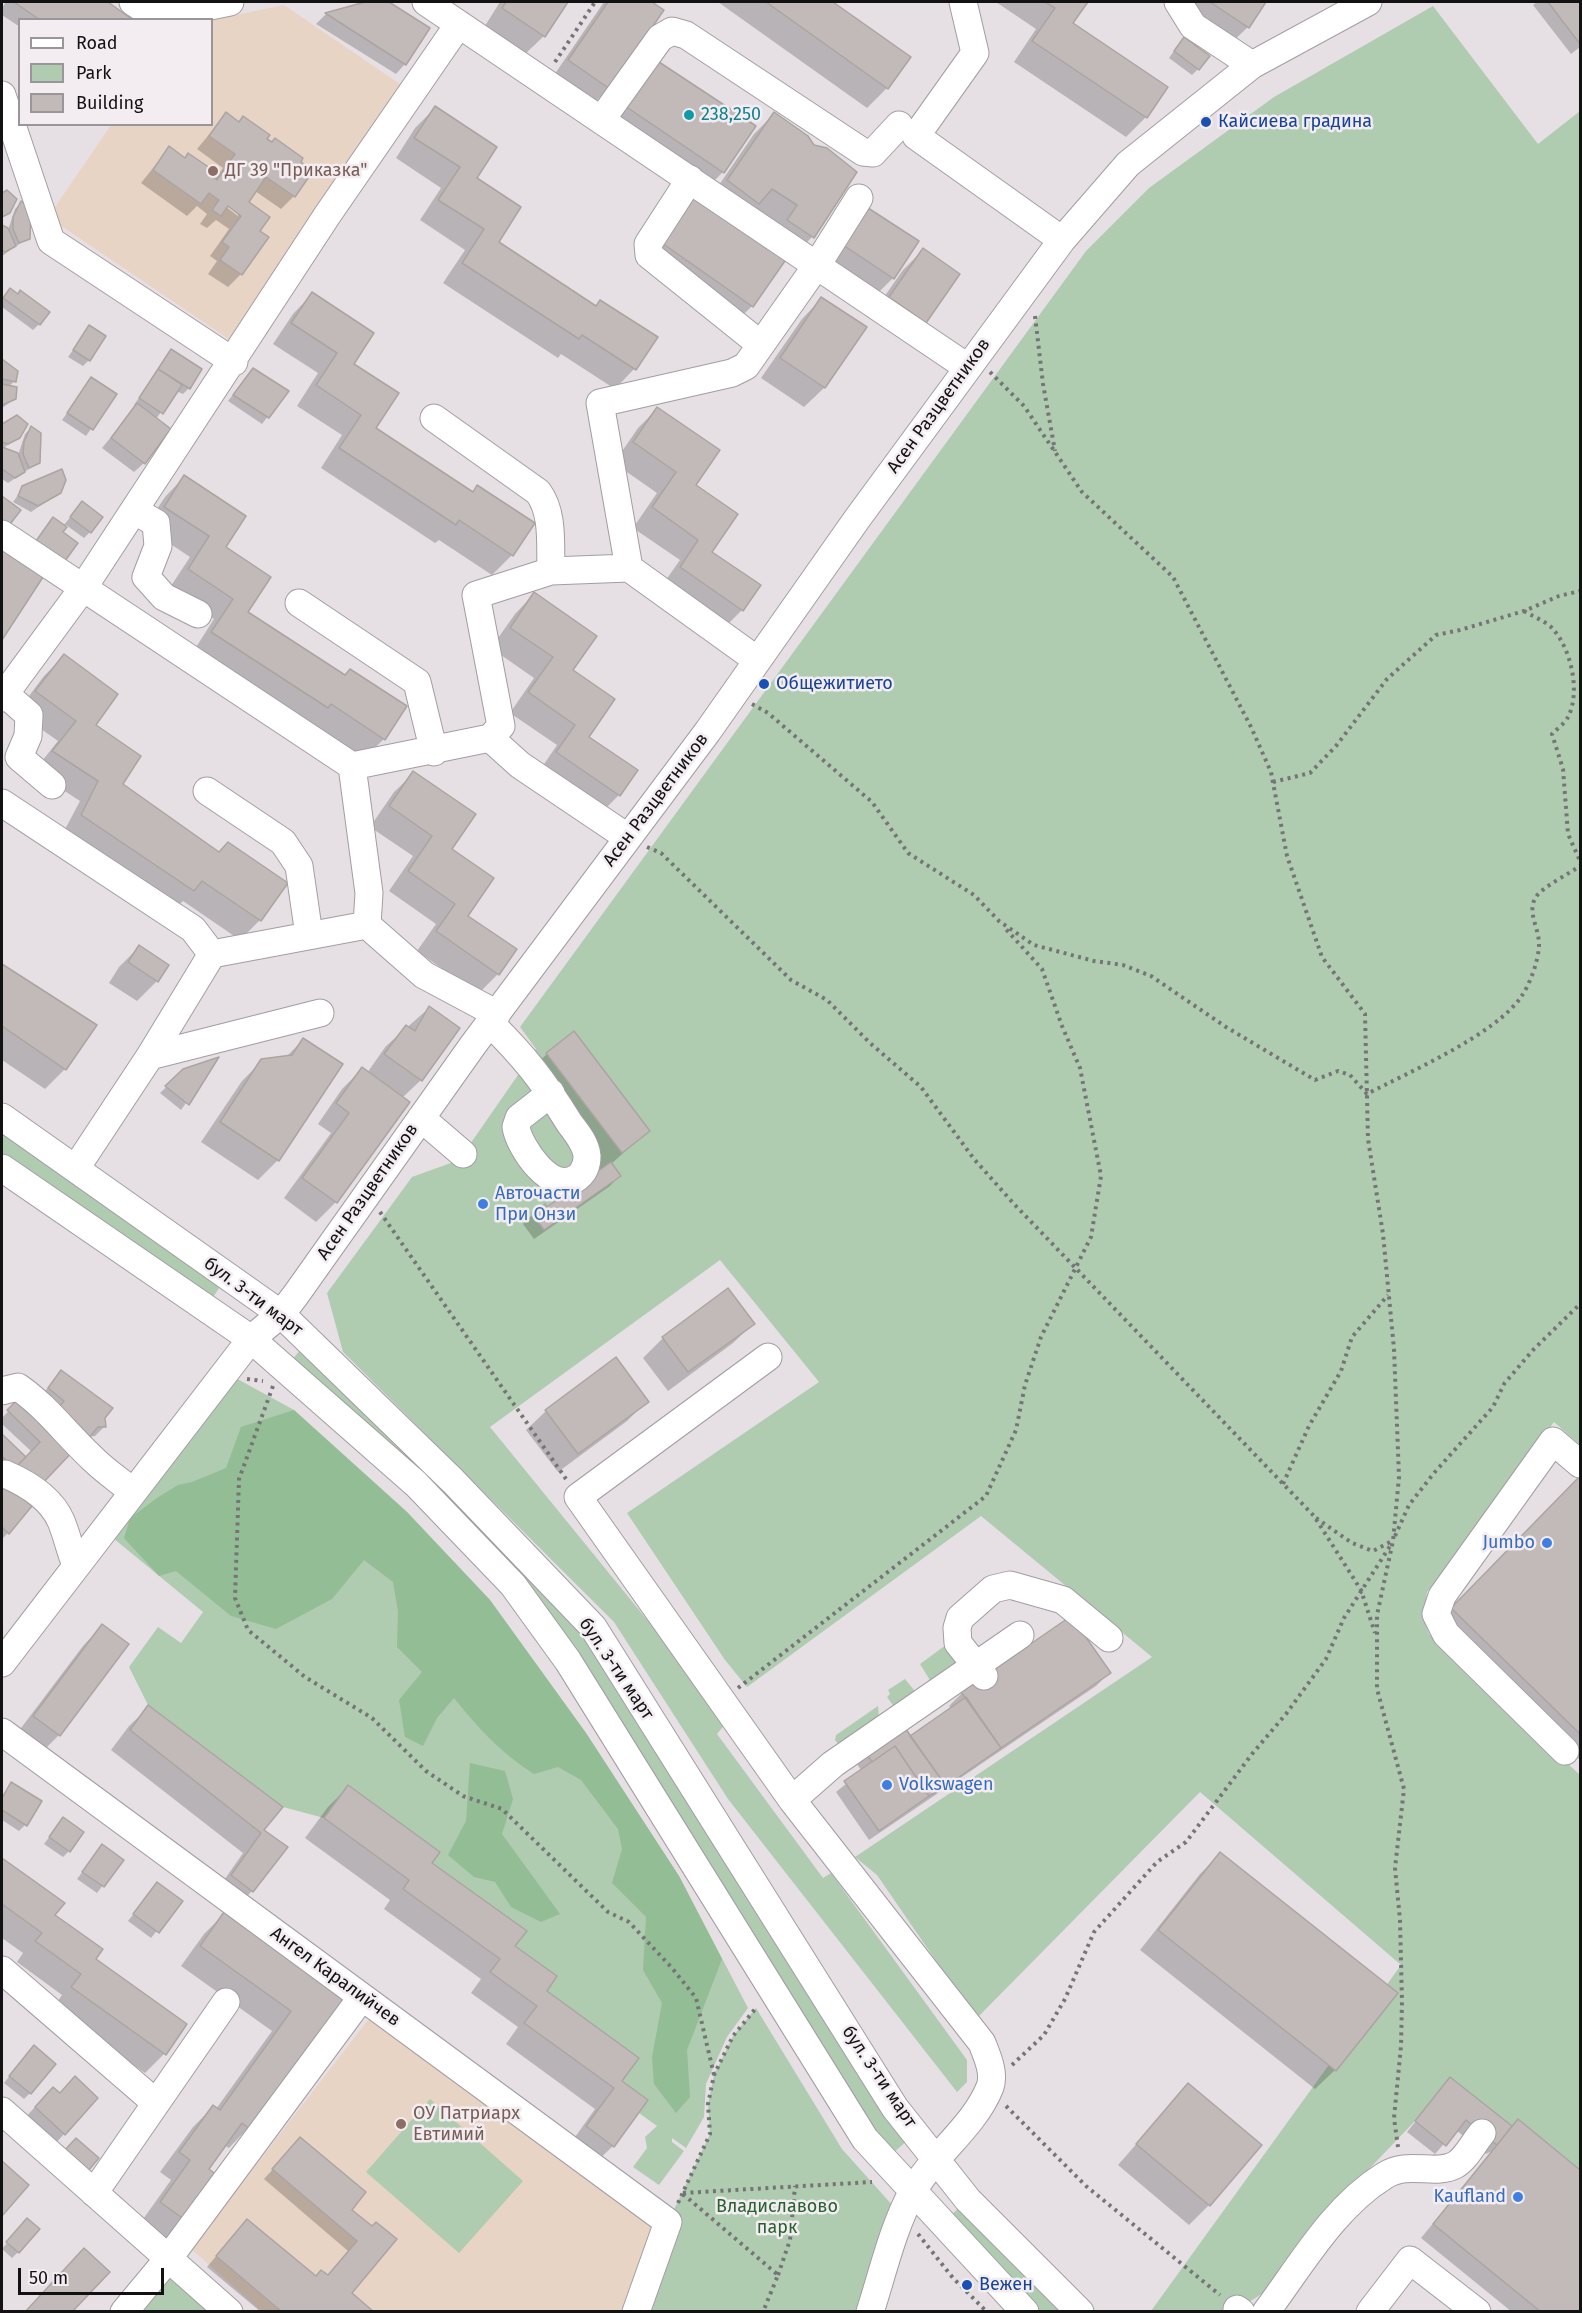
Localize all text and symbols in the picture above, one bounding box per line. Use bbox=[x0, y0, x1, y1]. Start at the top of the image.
legend bbox=[18, 18, 213, 126]
text: Road bbox=[76, 32, 118, 54]
text: Park bbox=[76, 62, 111, 84]
text: Building bbox=[76, 92, 143, 114]
place label: 238,250 bbox=[701, 104, 761, 126]
marker: 238,250 bbox=[682, 108, 696, 122]
place label: Кайсиева градина bbox=[1218, 111, 1372, 133]
marker: Кайсиева градина bbox=[1199, 115, 1213, 129]
place label: ДГ 39 "Приказка" bbox=[225, 160, 367, 182]
marker: ДГ 39 "Приказка" bbox=[206, 164, 220, 178]
street label: Асен Разцветников bbox=[883, 334, 995, 478]
place label: Общежитието bbox=[776, 673, 893, 695]
marker: Общежитието bbox=[757, 677, 771, 691]
street label: Асен Разцветников bbox=[599, 729, 713, 871]
street label: Асен Разцветников bbox=[313, 1120, 423, 1264]
place label: Авточасти При Онзи bbox=[495, 1183, 581, 1226]
marker: Авточасти При Онзи bbox=[476, 1197, 490, 1211]
street label: бул. 3-ти март bbox=[199, 1253, 307, 1341]
place label: Jumbo bbox=[1482, 1532, 1535, 1554]
marker: Jumbo bbox=[1540, 1536, 1554, 1550]
street label: бул. 3-ти март bbox=[574, 1614, 658, 1724]
place label: Volkswagen bbox=[899, 1774, 993, 1796]
marker: Volkswagen bbox=[880, 1778, 894, 1792]
street label: Ангел Каралийчев bbox=[266, 1923, 404, 2031]
street label: бул. 3-ти март bbox=[837, 2022, 921, 2132]
place label: ОУ Патриарх Евтимий bbox=[413, 2103, 520, 2146]
marker: ОУ Патриарх Евтимий bbox=[394, 2117, 408, 2131]
place label: Kaufland bbox=[1434, 2186, 1506, 2208]
marker: Kaufland bbox=[1511, 2190, 1525, 2204]
park label: Владиславово парк bbox=[716, 2196, 838, 2238]
scale bar bbox=[21, 2256, 166, 2294]
text: 50 m bbox=[29, 2267, 68, 2289]
place label: Вежен bbox=[979, 2274, 1033, 2296]
marker: Вежен bbox=[960, 2278, 974, 2292]

